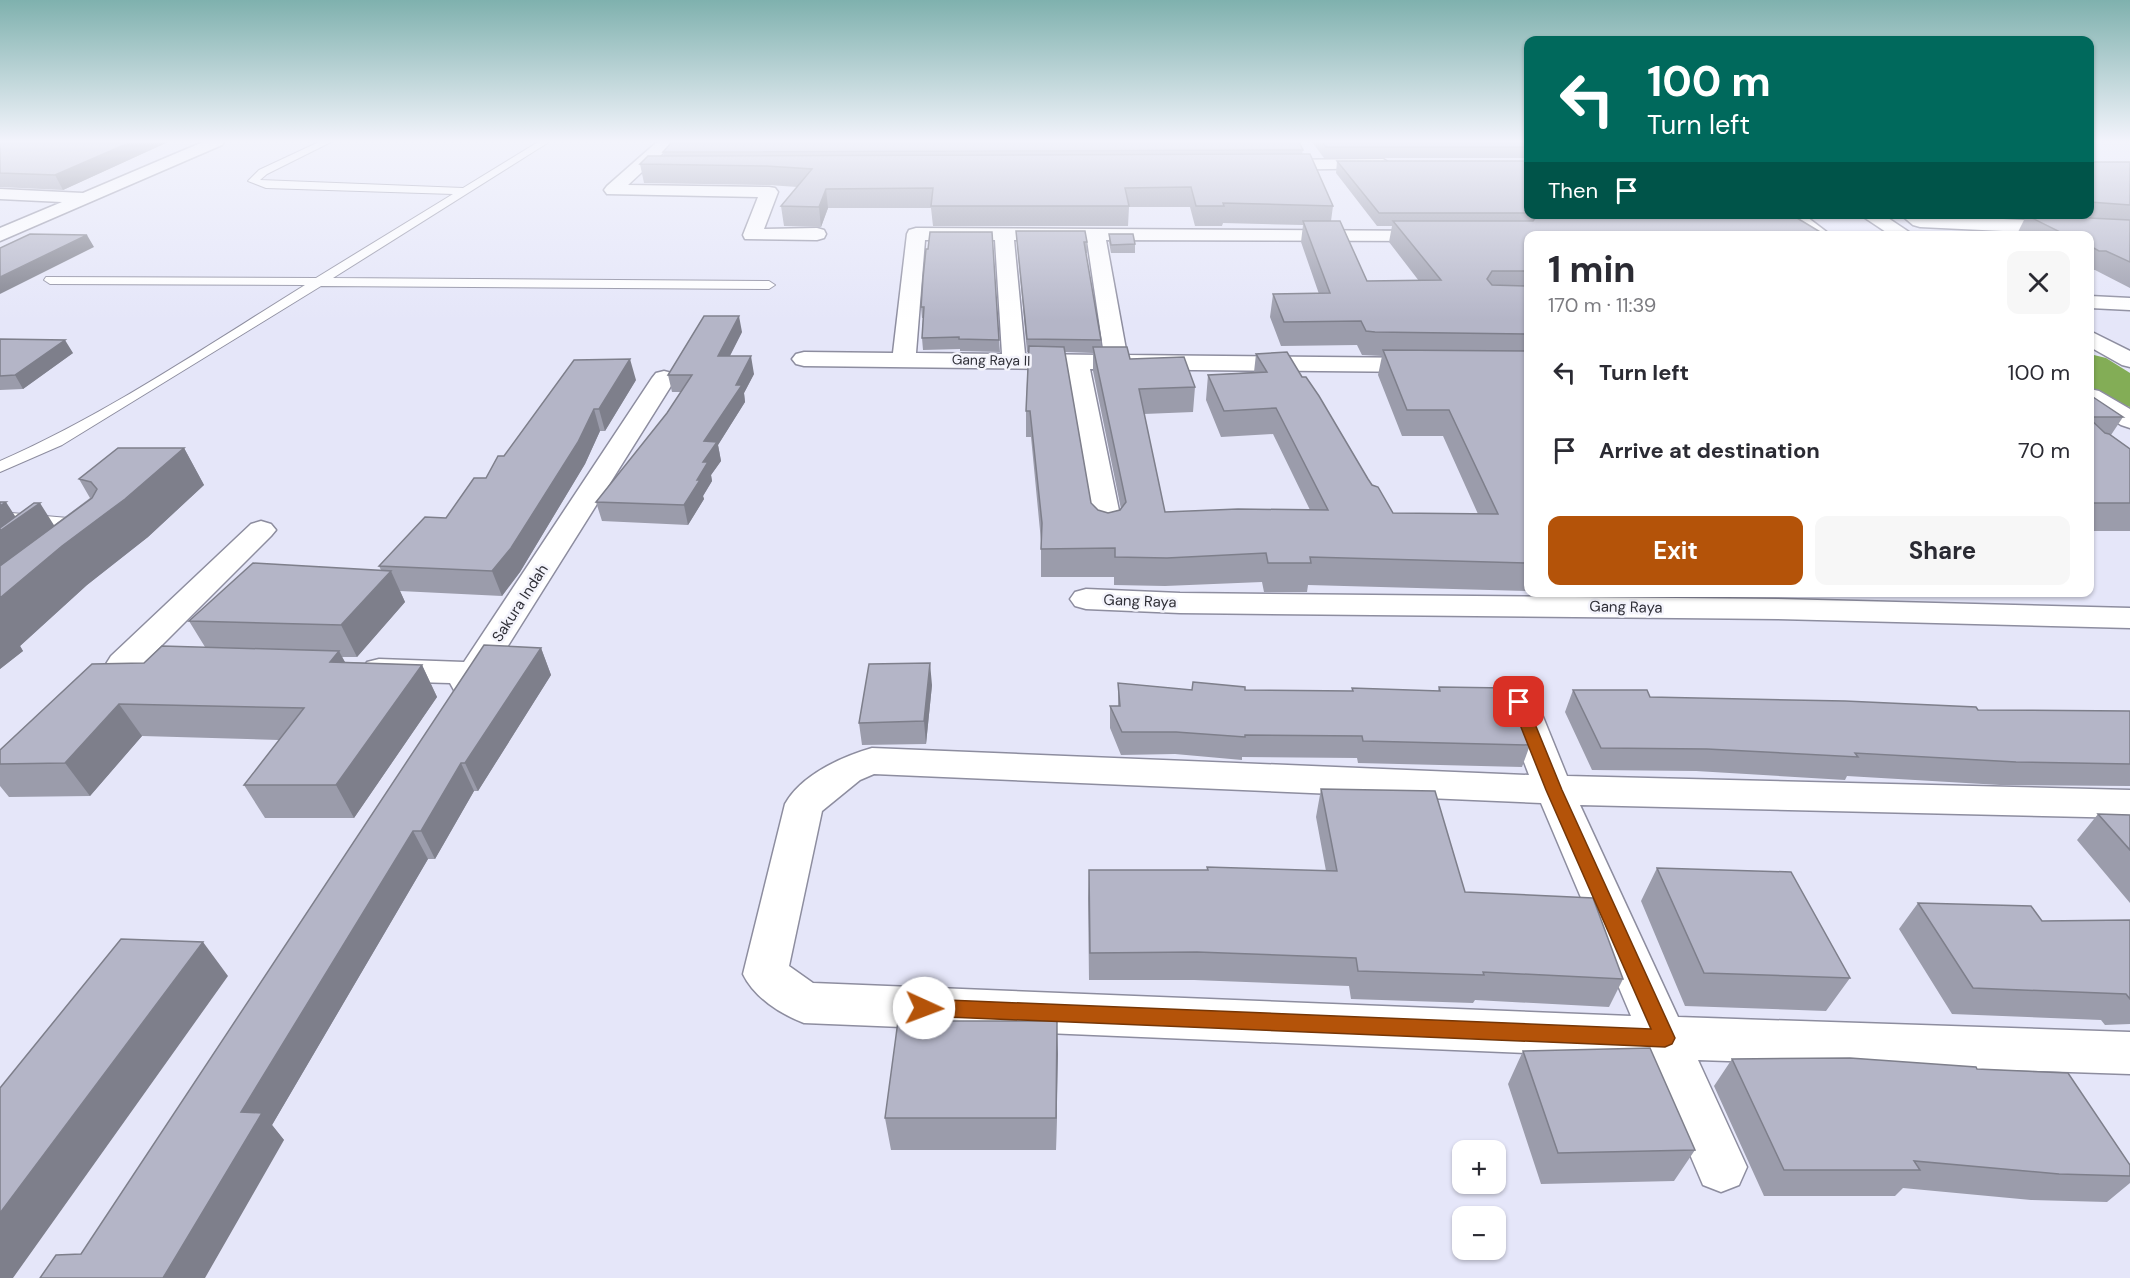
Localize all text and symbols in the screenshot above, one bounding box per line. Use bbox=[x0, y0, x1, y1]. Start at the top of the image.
text: 100 m bbox=[1647, 54, 1771, 109]
icon: left bbox=[1548, 60, 1626, 138]
text: Turn left bbox=[1647, 107, 1750, 142]
icon: arrive bbox=[1610, 174, 1643, 207]
text: Then bbox=[1548, 176, 1598, 205]
text: 1 min bbox=[1548, 246, 1636, 293]
button: close bbox=[2007, 251, 2070, 314]
text: 170 m · 11:39 bbox=[1548, 292, 1656, 318]
street label: Gang Raya II bbox=[952, 350, 1030, 370]
icon: left bbox=[1548, 356, 1581, 389]
text: Turn left bbox=[1599, 358, 1689, 387]
text: 100 m bbox=[2008, 358, 2070, 387]
icon: arrive bbox=[1548, 434, 1581, 467]
text: Arrive at destination bbox=[1599, 436, 1820, 465]
text: 70 m bbox=[2018, 436, 2070, 465]
button: Exit bbox=[1548, 516, 1803, 585]
button: Share bbox=[1815, 516, 2070, 585]
street label: Sakura Indah bbox=[487, 560, 553, 646]
street label: Gang Raya bbox=[1103, 590, 1177, 612]
street label: Gang Raya bbox=[1589, 596, 1663, 618]
pin bbox=[1493, 676, 1544, 727]
icon: arrive bbox=[1502, 685, 1535, 718]
position arrow bbox=[892, 976, 956, 1040]
map controls bbox=[1452, 1140, 1506, 1260]
button: + bbox=[1452, 1140, 1506, 1194]
button: − bbox=[1452, 1206, 1506, 1260]

